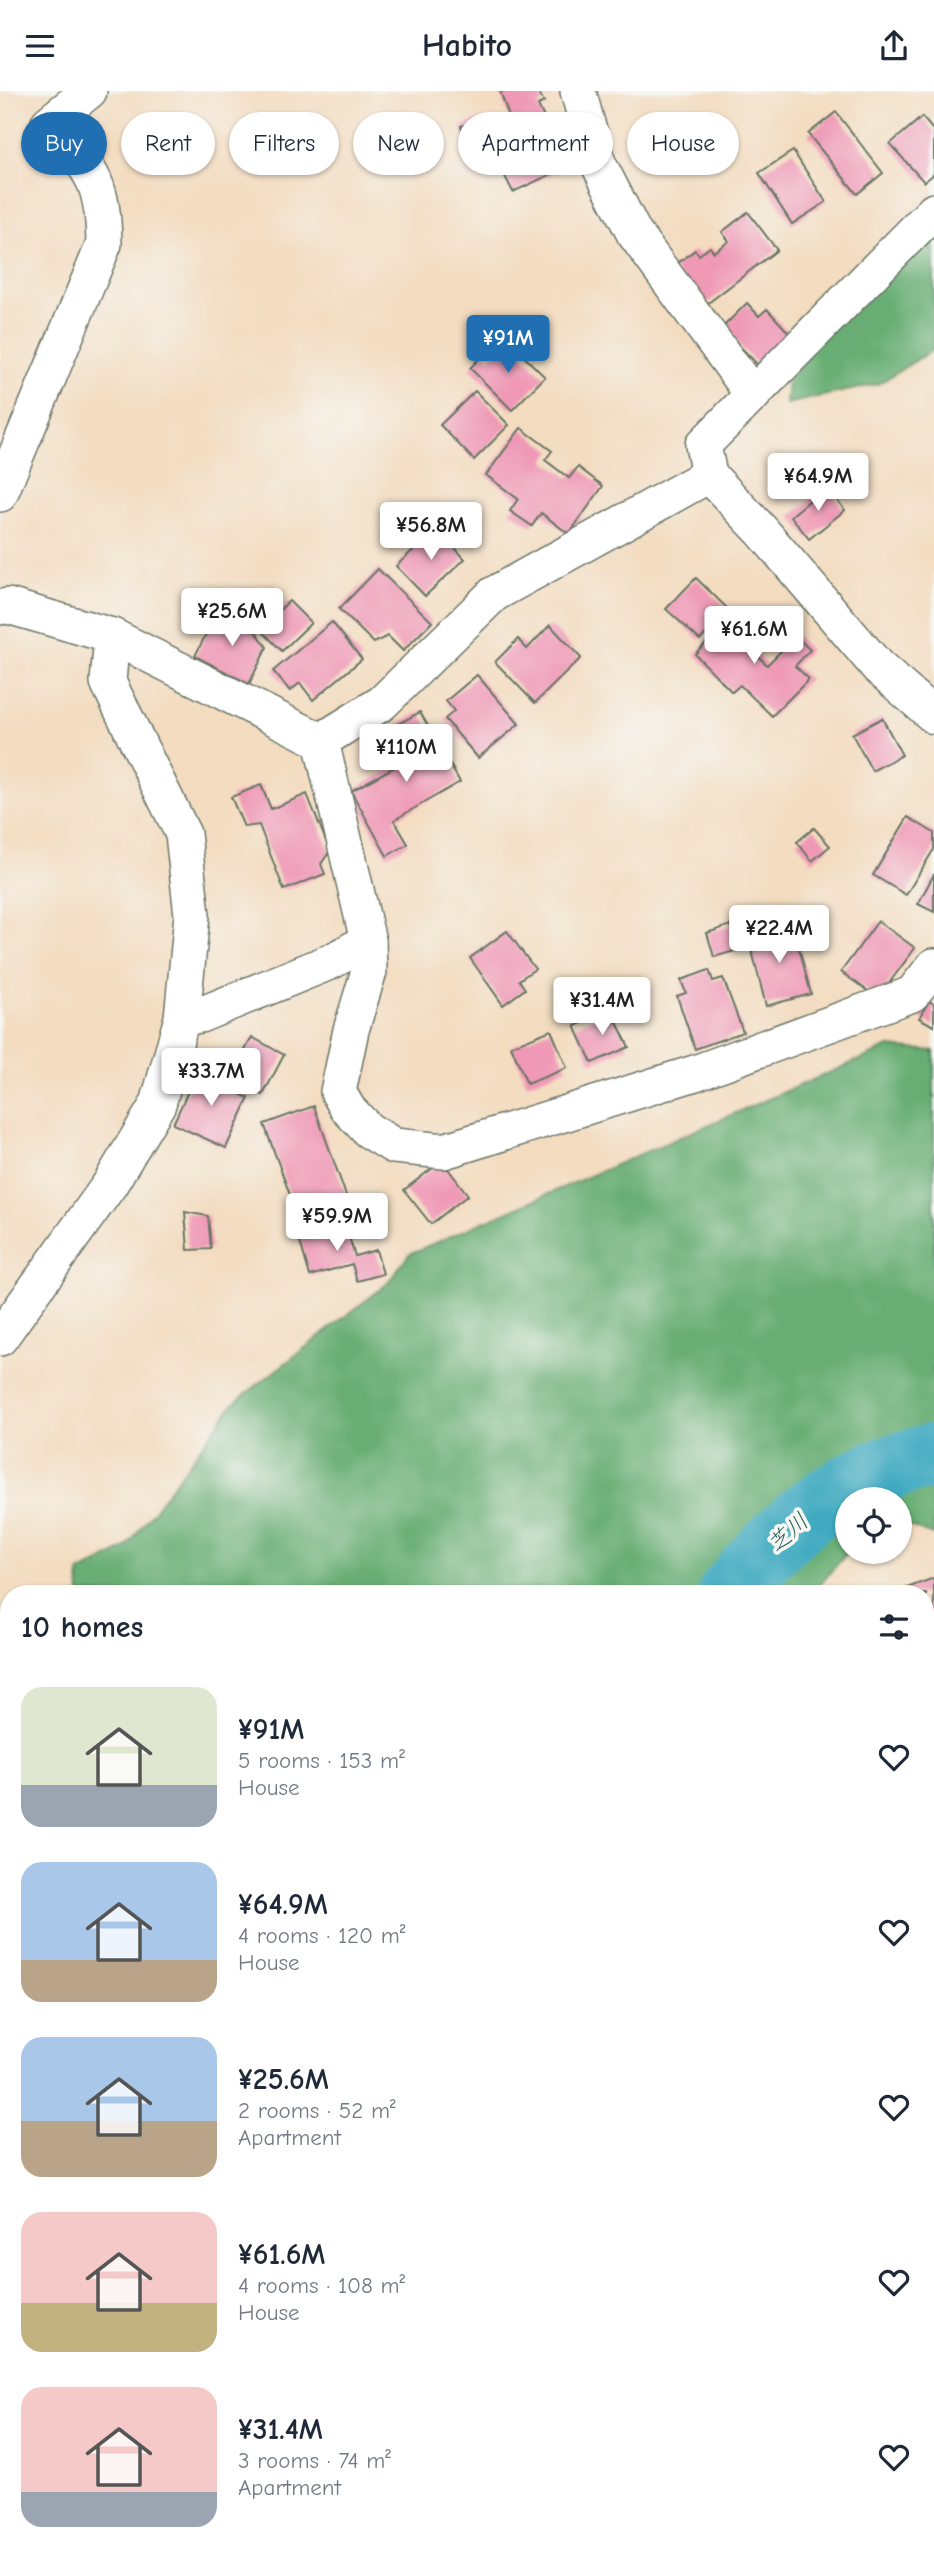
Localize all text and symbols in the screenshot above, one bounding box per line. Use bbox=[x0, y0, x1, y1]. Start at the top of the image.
icon: menu bbox=[21, 27, 59, 65]
text: Habito bbox=[422, 27, 512, 64]
icon: share bbox=[875, 27, 913, 65]
chip: Buy bbox=[21, 112, 107, 175]
chip: Rent bbox=[121, 112, 215, 175]
chip: Filters bbox=[229, 112, 339, 175]
chip: New bbox=[353, 112, 444, 175]
chip: Apartment bbox=[458, 112, 613, 175]
chip: House bbox=[627, 112, 739, 175]
pin: ¥91M bbox=[467, 315, 549, 375]
text: ¥91M bbox=[483, 324, 533, 351]
pin: ¥64.9M bbox=[761, 453, 875, 513]
text: ¥64.9M bbox=[784, 462, 852, 489]
pin: ¥56.8M bbox=[374, 503, 488, 562]
text: ¥56.8M bbox=[396, 511, 466, 538]
pin: ¥25.6M bbox=[175, 589, 289, 648]
text: ¥25.6M bbox=[197, 597, 267, 624]
pin: ¥61.6M bbox=[697, 607, 811, 666]
text: ¥61.6M bbox=[720, 615, 788, 642]
pin: ¥110M bbox=[357, 725, 455, 784]
text: ¥110M bbox=[375, 733, 437, 760]
pin: ¥22.4M bbox=[722, 905, 836, 965]
text: ¥22.4M bbox=[745, 914, 813, 941]
pin: ¥31.4M bbox=[545, 977, 659, 1037]
text: ¥31.4M bbox=[569, 986, 635, 1013]
pin: ¥33.7M bbox=[154, 1049, 268, 1108]
text: ¥33.7M bbox=[177, 1057, 245, 1084]
pin: ¥59.9M bbox=[280, 1193, 394, 1253]
text: ¥59.9M bbox=[302, 1202, 372, 1229]
map controls bbox=[835, 1487, 912, 1564]
button: locate bbox=[835, 1487, 912, 1564]
water label: 芝川 bbox=[762, 1508, 814, 1558]
icon: filters bbox=[875, 1608, 913, 1646]
text: 10 homes bbox=[21, 1610, 143, 1645]
text: ¥91M bbox=[238, 1712, 304, 1747]
icon: home bbox=[77, 1715, 161, 1799]
icon: heart bbox=[875, 1738, 913, 1776]
text: 5 rooms · 153 m² bbox=[238, 1747, 405, 1774]
text: House bbox=[238, 1774, 300, 1801]
text: ¥64.9M bbox=[238, 1887, 328, 1922]
icon: home bbox=[77, 1890, 161, 1974]
icon: heart bbox=[875, 1913, 913, 1951]
text: 4 rooms · 120 m² bbox=[238, 1922, 405, 1949]
text: House bbox=[238, 1949, 300, 1976]
text: ¥25.6M bbox=[238, 2062, 329, 2097]
icon: home bbox=[77, 2065, 161, 2149]
icon: heart bbox=[875, 2088, 913, 2126]
text: 2 rooms · 52 m² bbox=[238, 2097, 396, 2124]
text: Apartment bbox=[238, 2124, 341, 2151]
text: ¥61.6M bbox=[238, 2237, 326, 2272]
icon: home bbox=[77, 2240, 161, 2324]
icon: heart bbox=[875, 2263, 913, 2301]
text: 4 rooms · 108 m² bbox=[238, 2272, 405, 2299]
text: House bbox=[238, 2299, 300, 2326]
text: ¥31.4M bbox=[238, 2412, 323, 2447]
icon: home bbox=[77, 2415, 161, 2499]
icon: heart bbox=[875, 2438, 913, 2476]
text: 3 rooms · 74 m² bbox=[238, 2447, 391, 2474]
text: Apartment bbox=[238, 2474, 341, 2501]

